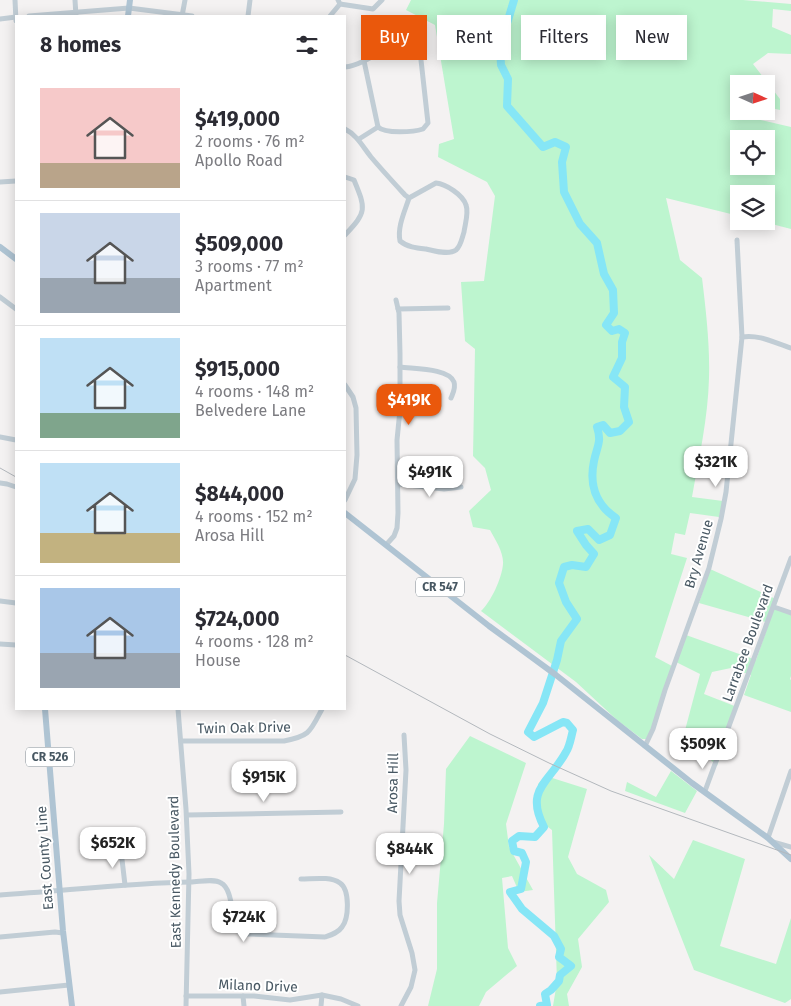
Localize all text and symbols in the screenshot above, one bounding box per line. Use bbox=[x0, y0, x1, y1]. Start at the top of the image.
chip: Buy bbox=[361, 15, 427, 60]
chip: Rent bbox=[437, 15, 511, 60]
chip: Filters bbox=[521, 15, 606, 60]
chip: New bbox=[616, 15, 687, 60]
icon: filters bbox=[293, 31, 321, 59]
text: 8 homes bbox=[40, 32, 121, 58]
north arrow bbox=[730, 75, 775, 120]
map controls bbox=[730, 75, 775, 230]
text: $419,000 bbox=[195, 106, 280, 132]
icon: home bbox=[80, 108, 140, 168]
button: locate bbox=[730, 130, 775, 175]
text: 2 rooms · 76 m² bbox=[195, 132, 305, 151]
text: Apollo Road bbox=[195, 151, 283, 170]
button: layers bbox=[730, 185, 775, 230]
text: $509,000 bbox=[195, 231, 283, 257]
icon: home bbox=[80, 233, 140, 293]
text: 3 rooms · 77 m² bbox=[195, 257, 304, 276]
text: Apartment bbox=[195, 276, 272, 295]
text: $915,000 bbox=[195, 356, 280, 382]
icon: home bbox=[80, 358, 140, 418]
text: 4 rooms · 148 m² bbox=[195, 382, 314, 401]
pin: $419K bbox=[374, 384, 444, 426]
text: $419K bbox=[387, 390, 431, 409]
text: Belvedere Lane bbox=[195, 401, 306, 420]
pin: $321K bbox=[681, 446, 751, 488]
text: $321K bbox=[695, 452, 737, 471]
pin: $491K bbox=[395, 456, 465, 498]
text: $491K bbox=[408, 462, 452, 481]
text: $844,000 bbox=[195, 481, 284, 507]
icon: home bbox=[80, 483, 140, 543]
text: 4 rooms · 152 m² bbox=[195, 507, 313, 526]
street label: Bry Avenue bbox=[681, 518, 717, 590]
text: Arosa Hill bbox=[195, 526, 264, 545]
road number: CR 547 bbox=[416, 578, 464, 596]
street label: Larrabee Boulevard bbox=[719, 582, 777, 704]
text: $724,000 bbox=[195, 606, 279, 632]
icon: home bbox=[80, 608, 140, 668]
text: 4 rooms · 128 m² bbox=[195, 632, 314, 651]
text: House bbox=[195, 651, 241, 670]
street label: Twin Oak Drive bbox=[197, 719, 291, 737]
pin: $509K bbox=[668, 728, 738, 770]
text: $509K bbox=[680, 734, 726, 753]
road number: CR 526 bbox=[26, 748, 74, 766]
street label: Arosa Hill bbox=[384, 753, 402, 813]
pin: $915K bbox=[229, 760, 299, 803]
text: $915K bbox=[242, 767, 286, 786]
street label: East Kennedy Boulevard bbox=[165, 795, 185, 949]
street label: East County Line bbox=[33, 805, 57, 911]
pin: $652K bbox=[78, 826, 148, 869]
pin: $844K bbox=[375, 832, 445, 875]
text: $652K bbox=[91, 833, 135, 852]
text: $844K bbox=[387, 839, 433, 858]
pin: $724K bbox=[209, 900, 279, 943]
text: $724K bbox=[223, 907, 265, 926]
street label: Milano Drive bbox=[218, 976, 298, 996]

